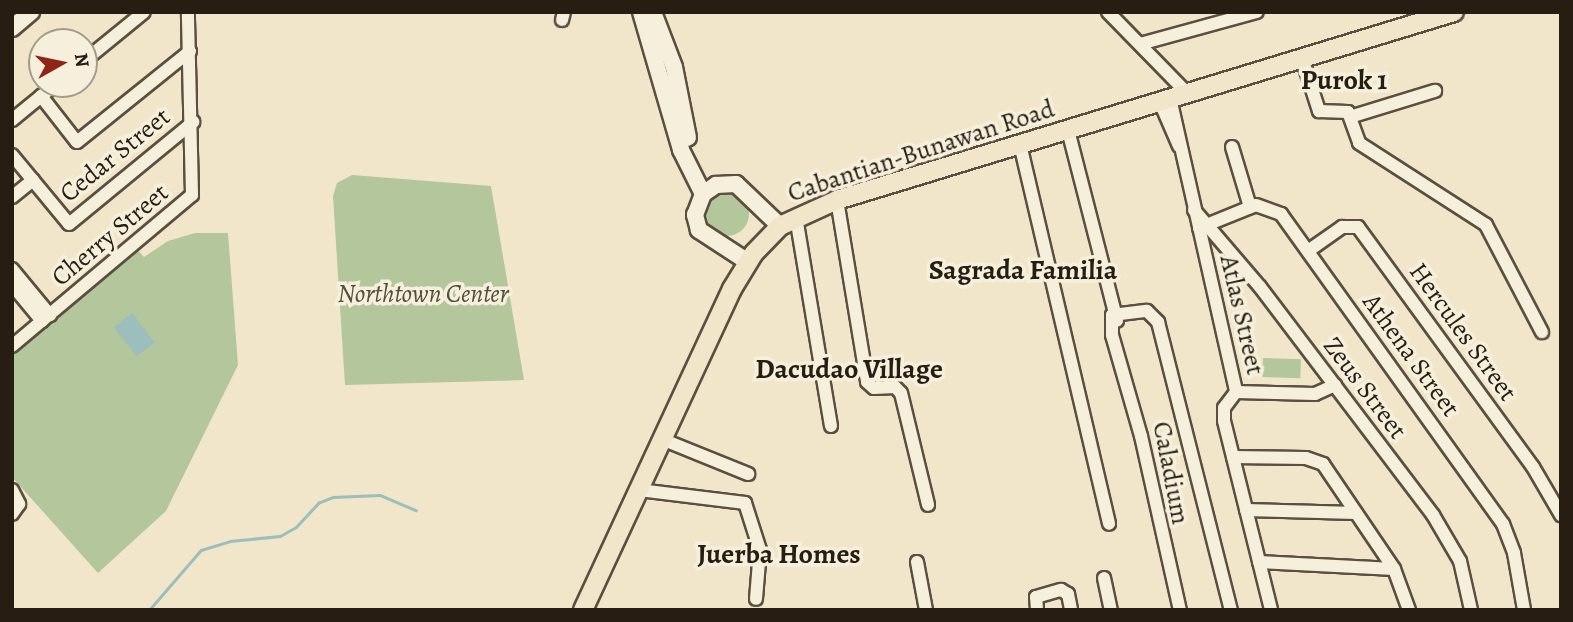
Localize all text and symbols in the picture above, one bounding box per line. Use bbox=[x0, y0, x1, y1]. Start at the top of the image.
north arrow bbox=[28, 28, 98, 98]
text: N bbox=[68, 51, 96, 69]
district label: Purok 1 bbox=[1301, 63, 1387, 97]
street label: Cabantian-Bunawan Road bbox=[784, 93, 1058, 209]
street label: Cedar Street bbox=[54, 101, 176, 209]
street label: Cherry Street bbox=[45, 177, 175, 293]
street label: Atlas Street bbox=[1213, 252, 1271, 378]
district label: Sagrada Familia bbox=[929, 253, 1117, 287]
street label: Hercules Street bbox=[1402, 257, 1524, 407]
park label: Northtown Center bbox=[337, 278, 509, 310]
street label: Athena Street bbox=[1356, 287, 1466, 423]
street label: Zeus Street bbox=[1317, 331, 1413, 445]
district label: Dacudao Village bbox=[755, 352, 943, 386]
street label: Caladium bbox=[1146, 419, 1196, 527]
district label: Juerba Homes bbox=[697, 537, 861, 571]

